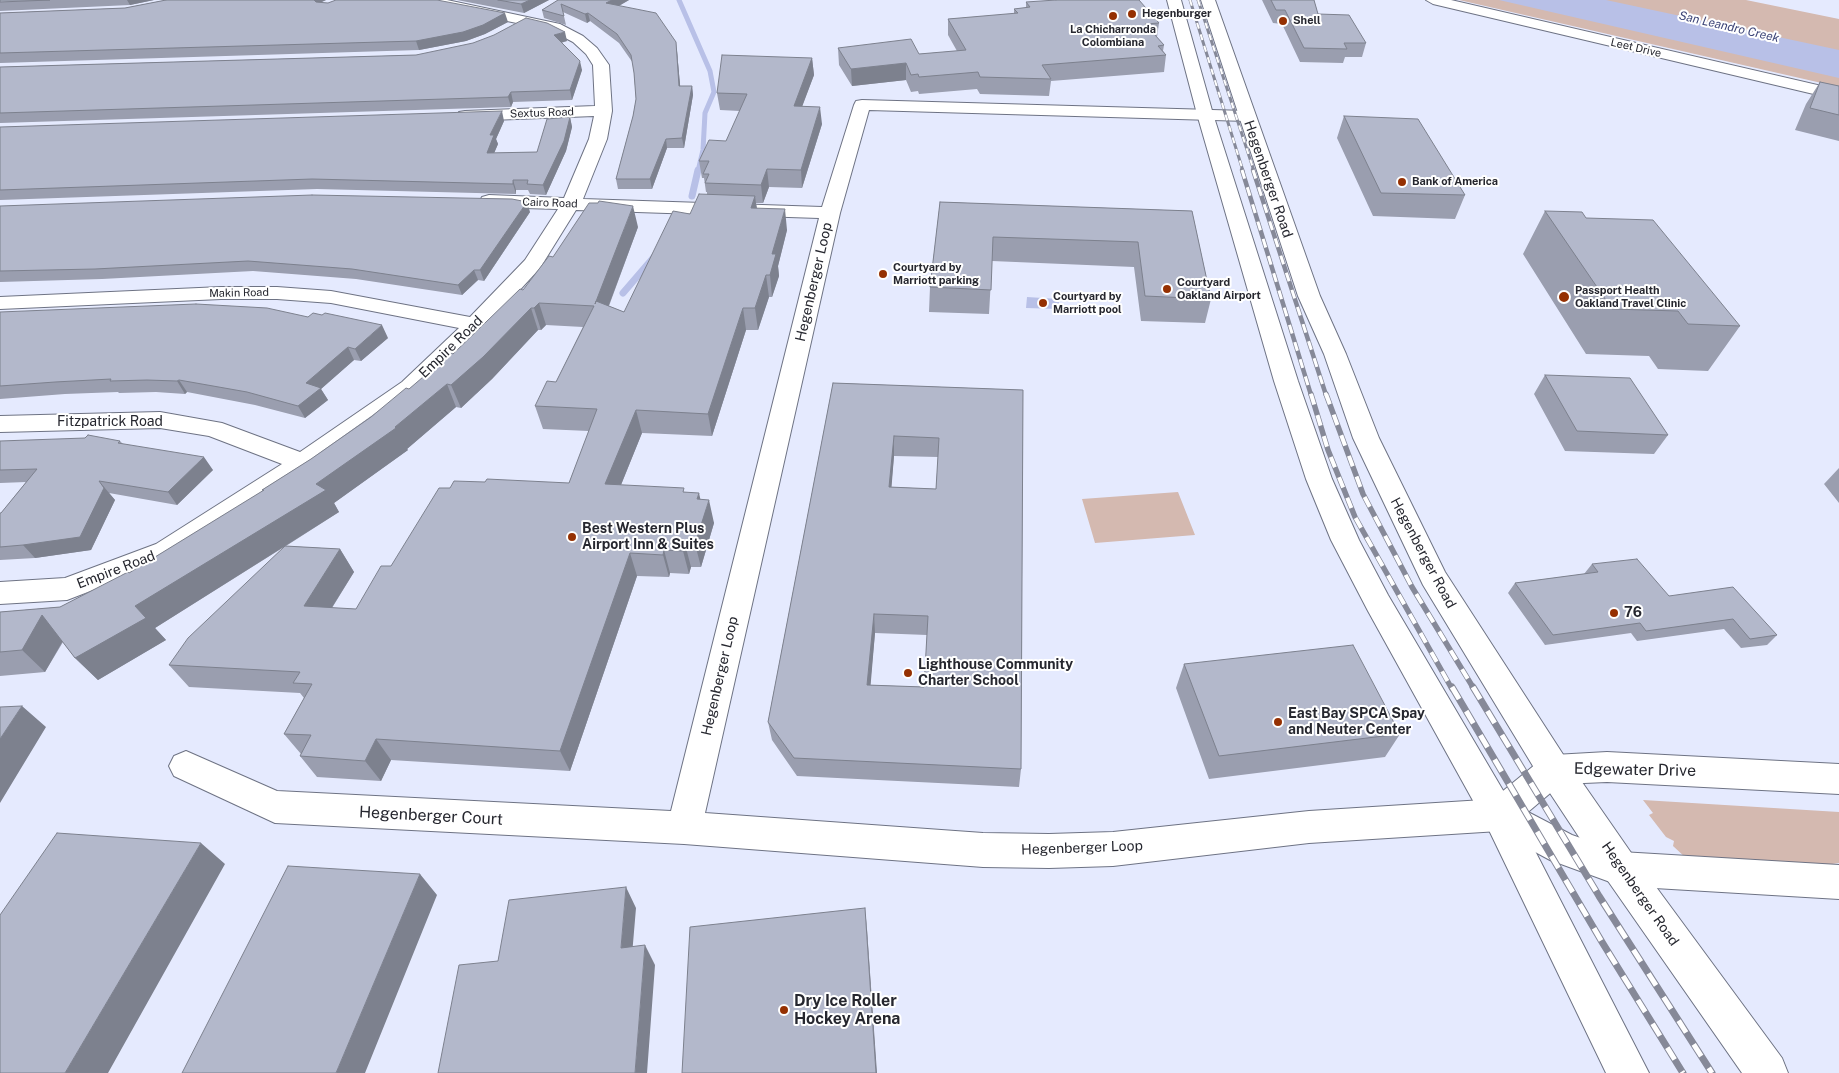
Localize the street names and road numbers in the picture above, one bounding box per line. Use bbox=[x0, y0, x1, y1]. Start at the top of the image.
street label: Leet Drive bbox=[1609, 36, 1663, 60]
street label: Sextus Road bbox=[510, 105, 574, 121]
street label: Hegenberger Road bbox=[1240, 118, 1296, 240]
street label: Cairo Road bbox=[522, 195, 578, 211]
street label: Hegenberger Loop bbox=[792, 221, 836, 343]
street label: Makin Road bbox=[209, 286, 269, 300]
street label: Empire Road bbox=[416, 312, 486, 382]
street label: Fitzpatrick Road bbox=[57, 414, 163, 430]
street label: Hegenberger Road bbox=[1387, 495, 1459, 611]
street label: Empire Road bbox=[75, 547, 157, 593]
street label: Hegenberger Loop bbox=[698, 615, 742, 737]
street label: Edgewater Drive bbox=[1574, 759, 1696, 781]
street label: Hegenberger Court bbox=[358, 803, 504, 829]
street label: Hegenberger Loop bbox=[1021, 837, 1143, 859]
street label: Hegenberger Road bbox=[1598, 839, 1682, 949]

